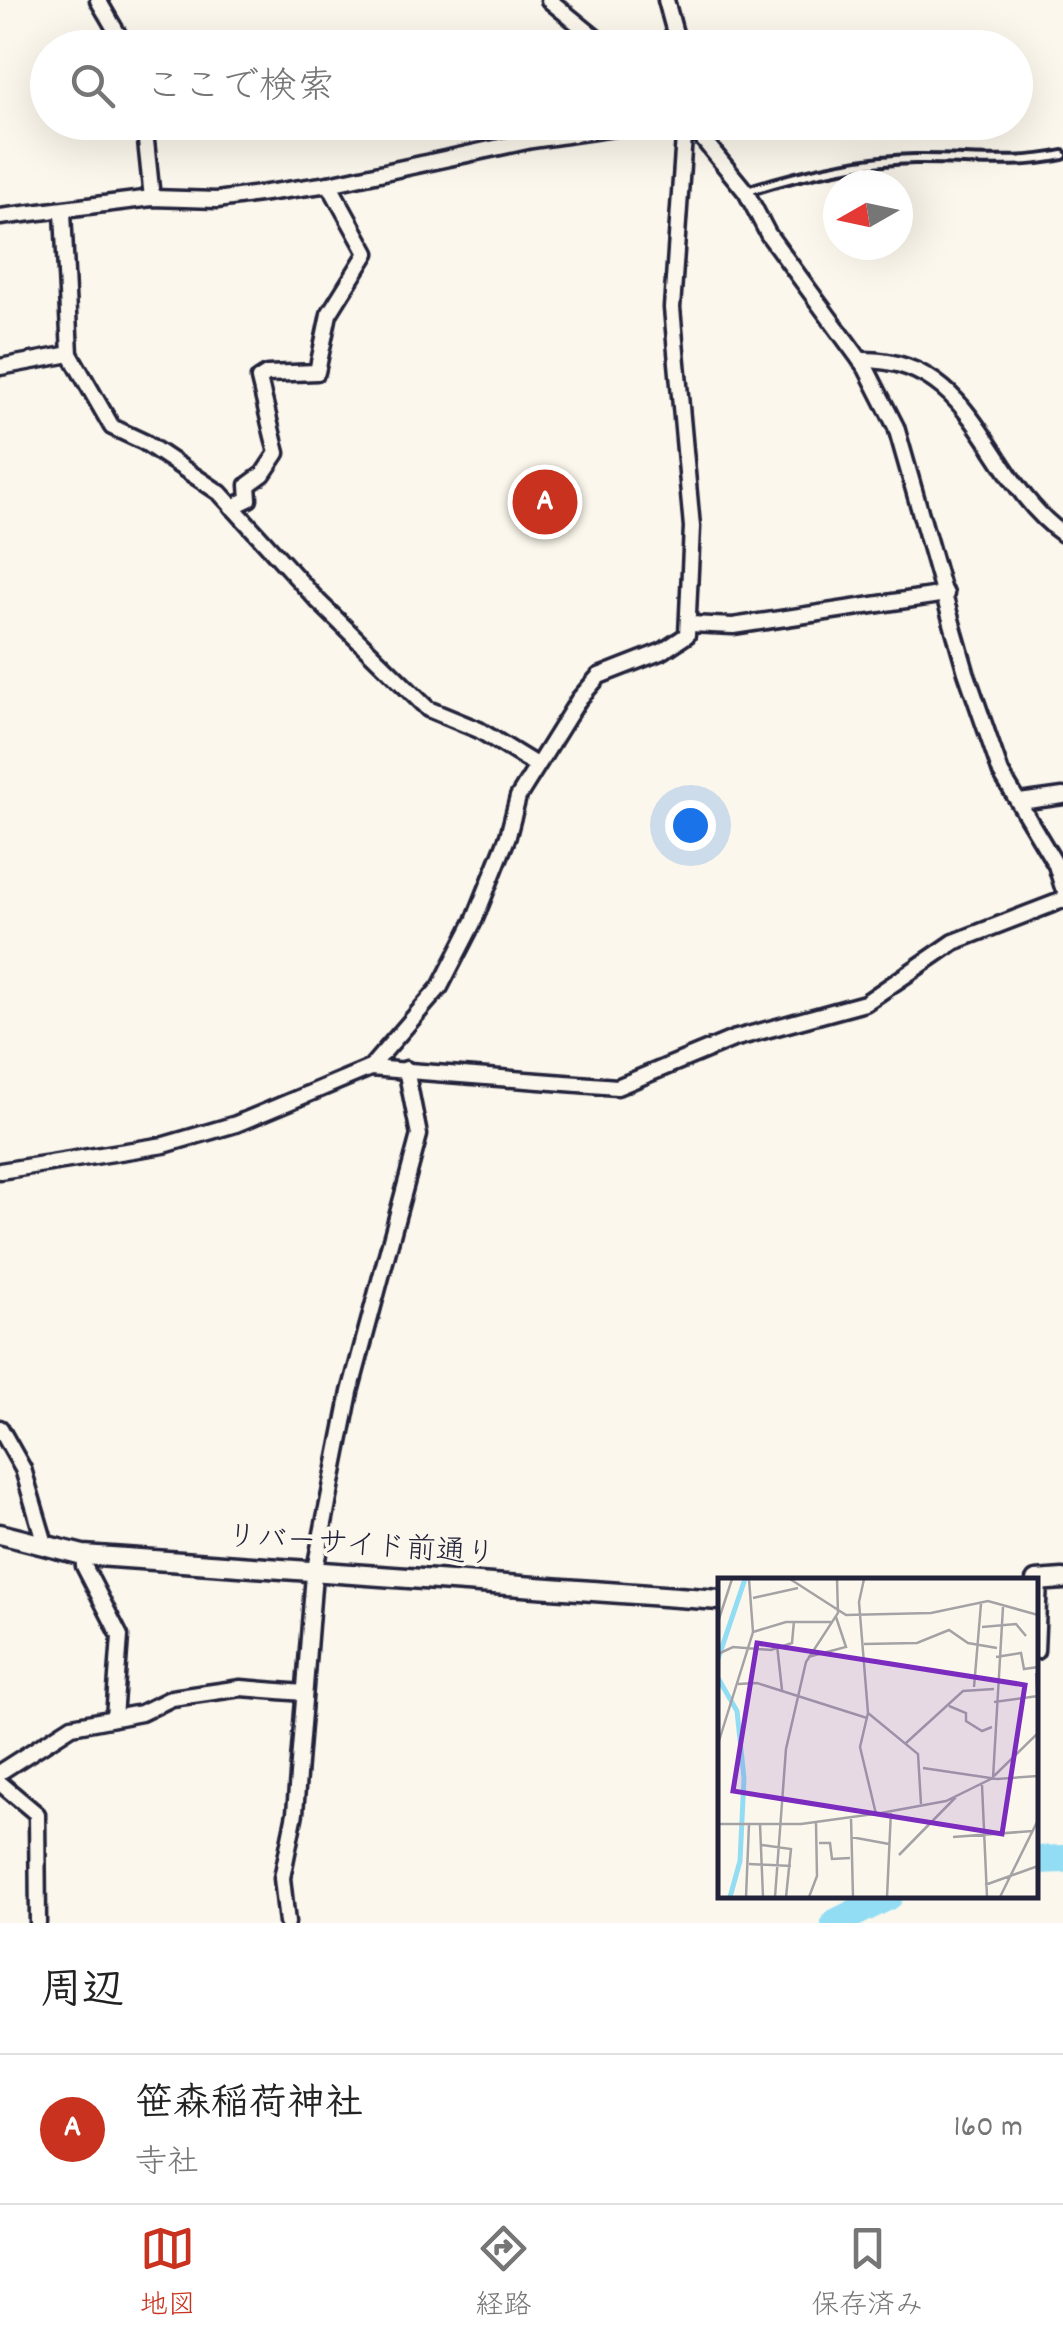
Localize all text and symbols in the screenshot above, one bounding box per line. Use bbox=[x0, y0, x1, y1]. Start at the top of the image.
search box bbox=[30, 30, 1033, 140]
icon: search bbox=[65, 58, 120, 113]
text: ここで検索 bbox=[145, 62, 335, 117]
north arrow bbox=[823, 170, 913, 260]
pin: A bbox=[512, 464, 578, 540]
your location bbox=[665, 800, 716, 851]
street label: リバーサイド前通り bbox=[225, 1517, 497, 1579]
inset map bbox=[718, 1578, 1038, 1898]
text: 周辺 bbox=[40, 1964, 124, 2024]
text: 笹森稲荷神社 bbox=[135, 2079, 363, 2134]
text: A bbox=[64, 2106, 81, 2152]
text: 160 m bbox=[954, 2106, 1023, 2152]
text: 寺社 bbox=[135, 2142, 199, 2188]
tab: 地図 bbox=[140, 2221, 196, 2328]
tab: 経路 bbox=[475, 2221, 531, 2328]
tab: 保存済み bbox=[811, 2221, 923, 2328]

